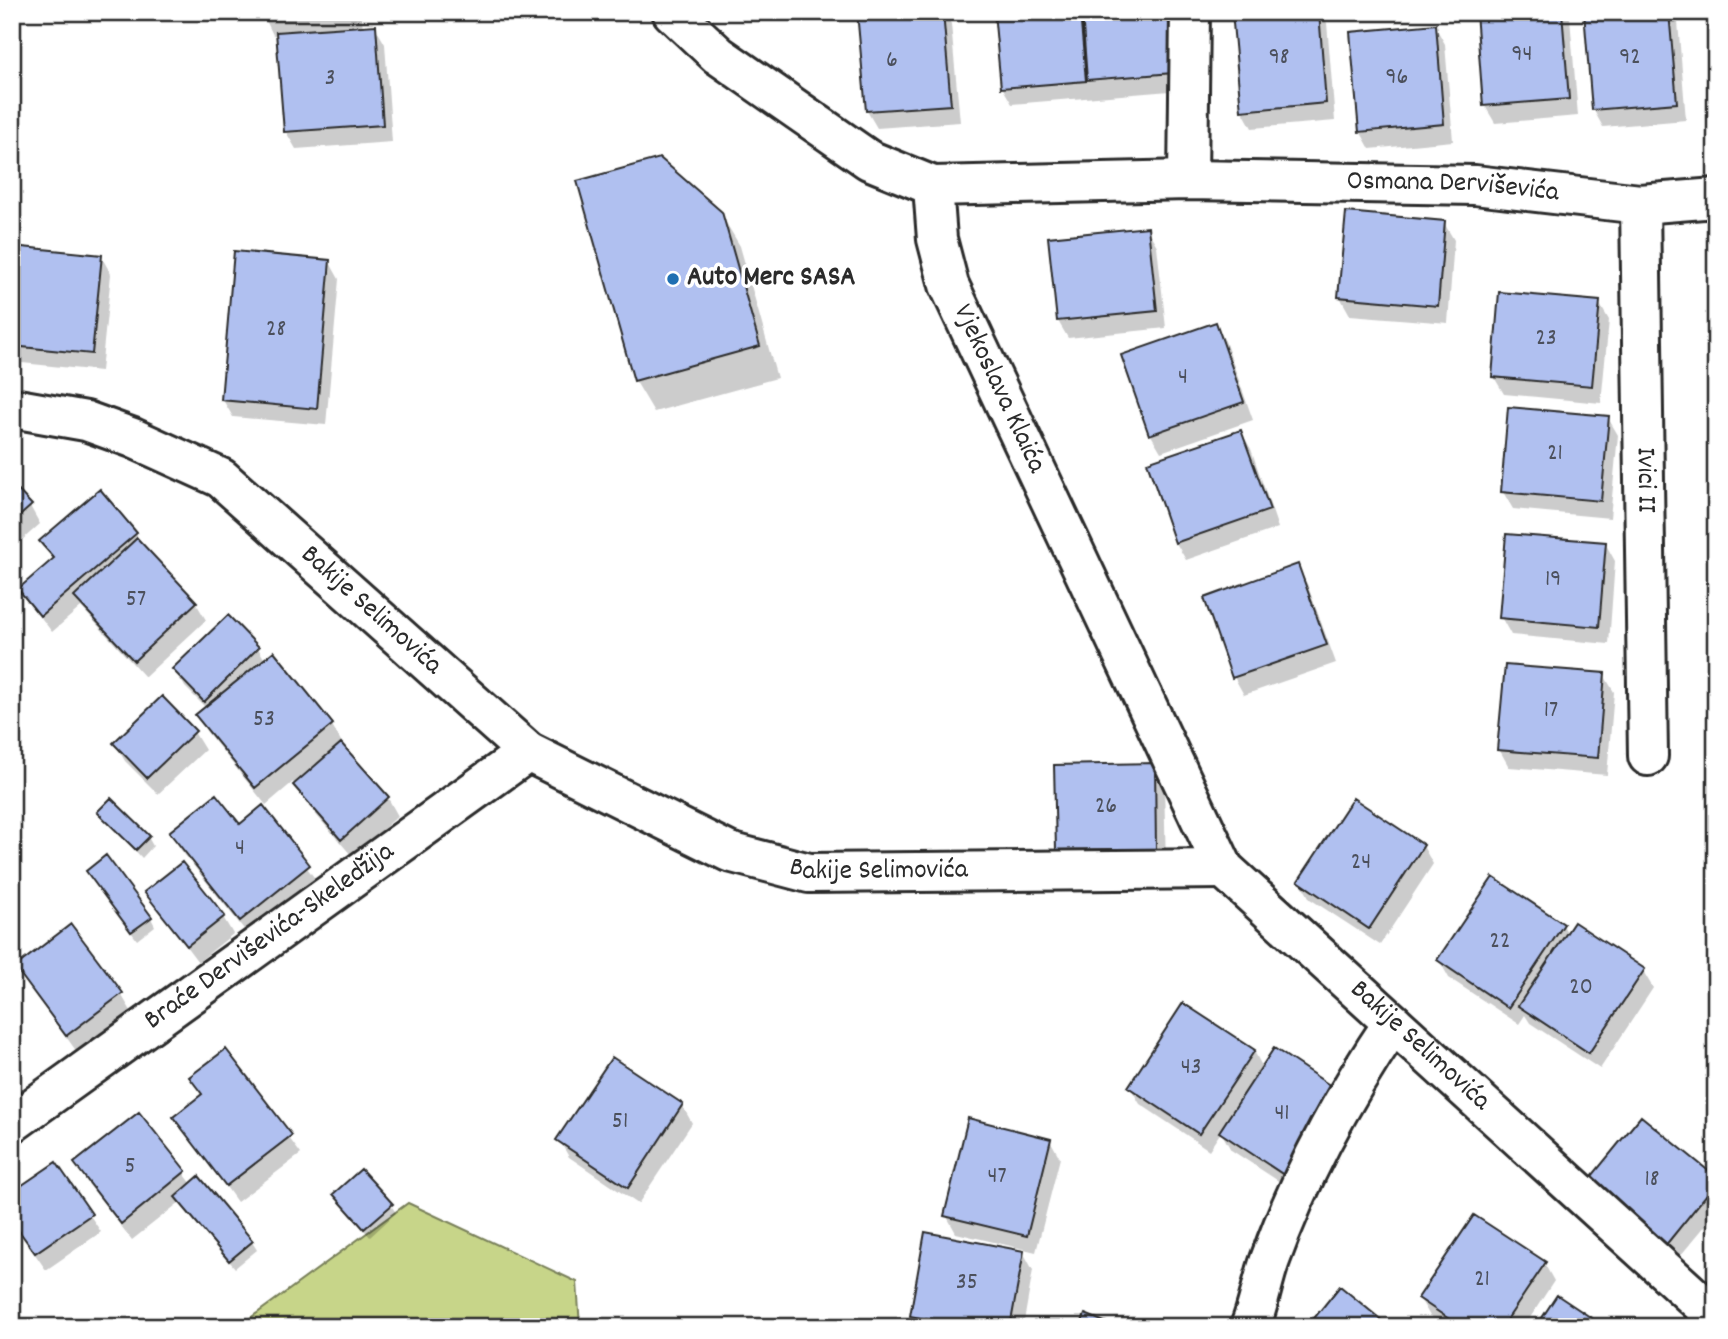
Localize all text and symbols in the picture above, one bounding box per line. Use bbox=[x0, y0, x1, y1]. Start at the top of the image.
house number: 94 bbox=[1512, 38, 1532, 72]
house number: 98 bbox=[1269, 41, 1289, 75]
house number: 92 bbox=[1619, 41, 1641, 75]
house number: 6 bbox=[886, 44, 898, 78]
house number: 96 bbox=[1386, 61, 1408, 95]
house number: 3 bbox=[325, 62, 335, 96]
street label: Osmana Derviševića bbox=[1346, 163, 1562, 215]
place label: Auto Merc SASA bbox=[687, 259, 856, 299]
marker: Auto Merc SASA bbox=[665, 271, 681, 287]
street label: Vjekoslava Klaića bbox=[941, 298, 1055, 481]
house number: 28 bbox=[266, 313, 286, 347]
house number: 23 bbox=[1535, 322, 1557, 356]
house number: 4 bbox=[1178, 361, 1188, 395]
house number: 21 bbox=[1547, 437, 1563, 471]
street label: Ivici II bbox=[1624, 447, 1664, 513]
street label: Bakije Selimovića bbox=[290, 537, 451, 686]
house number: 19 bbox=[1545, 563, 1561, 597]
house number: 57 bbox=[126, 583, 146, 617]
house number: 17 bbox=[1544, 694, 1558, 728]
house number: 53 bbox=[253, 703, 275, 737]
house number: 26 bbox=[1095, 790, 1117, 824]
house number: 4 bbox=[235, 832, 245, 866]
street label: Braće Derviševića-Skeledžija bbox=[137, 833, 404, 1041]
house number: 24 bbox=[1351, 846, 1371, 880]
street label: Bakije Selimovića bbox=[785, 849, 969, 893]
house number: 22 bbox=[1490, 925, 1510, 959]
house number: 20 bbox=[1569, 971, 1593, 1005]
street label: Bakije Selimovića bbox=[1340, 972, 1499, 1122]
house number: 43 bbox=[1181, 1051, 1201, 1085]
house number: 41 bbox=[1274, 1097, 1290, 1131]
house number: 51 bbox=[612, 1105, 628, 1139]
house number: 5 bbox=[124, 1150, 136, 1184]
house number: 47 bbox=[987, 1160, 1007, 1194]
house number: 18 bbox=[1645, 1163, 1659, 1197]
house number: 21 bbox=[1474, 1263, 1490, 1297]
house number: 35 bbox=[956, 1266, 978, 1300]

